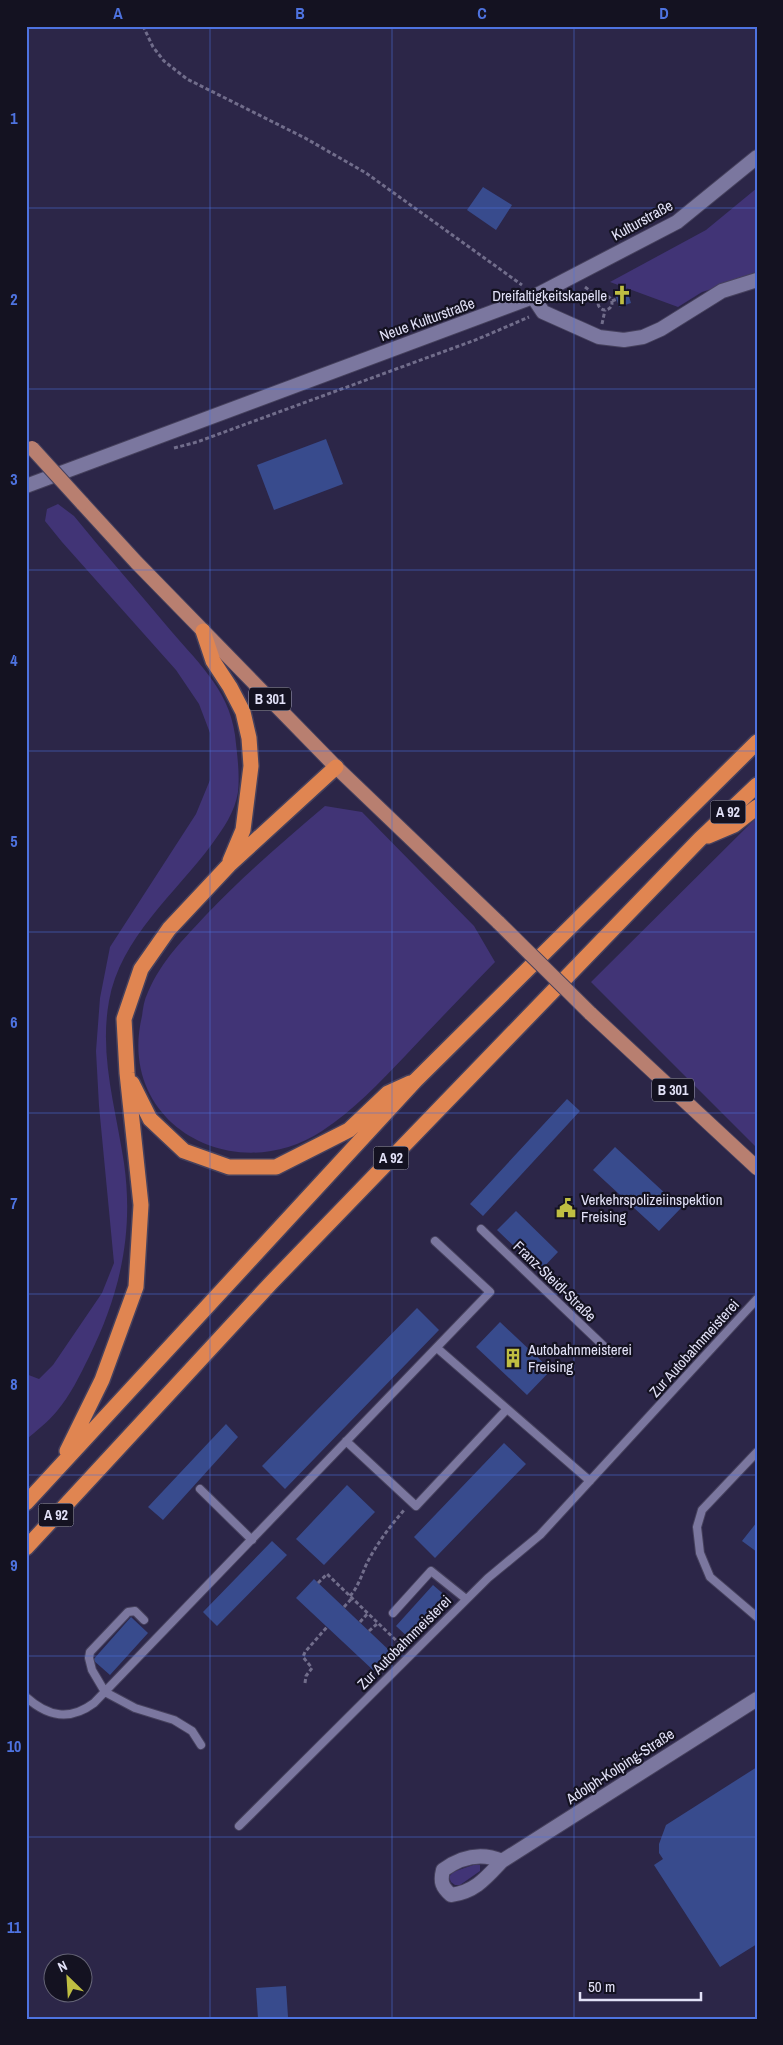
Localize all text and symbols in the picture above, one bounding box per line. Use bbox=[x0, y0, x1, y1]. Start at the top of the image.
text: A bbox=[113, 2, 123, 24]
text: B bbox=[295, 2, 305, 24]
text: C bbox=[477, 2, 487, 24]
text: D bbox=[659, 2, 669, 24]
text: 1 bbox=[10, 107, 18, 129]
street label: Kulturstraße bbox=[608, 195, 677, 245]
church icon: Dreifaltigkeitskapelle bbox=[611, 284, 633, 306]
place label: Dreifaltigkeitskapelle bbox=[492, 285, 607, 306]
text: 2 bbox=[10, 288, 18, 310]
street label: Neue Kulturstraße bbox=[377, 292, 478, 346]
text: 3 bbox=[10, 468, 18, 490]
text: 4 bbox=[10, 649, 18, 671]
road number: B 301 bbox=[249, 688, 291, 711]
road number: A 92 bbox=[710, 800, 746, 824]
text: 5 bbox=[10, 830, 18, 852]
text: 6 bbox=[10, 1011, 18, 1033]
road number: B 301 bbox=[652, 1078, 694, 1102]
road number: A 92 bbox=[374, 1146, 408, 1170]
place label: Verkehrspolizeiinspektion Freising bbox=[581, 1189, 723, 1227]
text: 7 bbox=[10, 1192, 18, 1214]
public building icon: Verkehrspolizeiinspektion Freising bbox=[555, 1197, 577, 1219]
street label: Franz-Steidl-Straße bbox=[509, 1236, 601, 1326]
street label: Zur Autobahnmeisterei bbox=[644, 1294, 744, 1402]
place label: Autobahnmeisterei Freising bbox=[527, 1339, 632, 1377]
building icon: Autobahnmeisterei Freising bbox=[502, 1347, 524, 1369]
text: 8 bbox=[10, 1373, 18, 1395]
road number: A 92 bbox=[38, 1504, 74, 1526]
text: 9 bbox=[10, 1554, 18, 1576]
street label: Zur Autobahnmeisterei bbox=[352, 1590, 456, 1694]
street label: Adolph-Kolping-Straße bbox=[561, 1723, 678, 1809]
text: 10 bbox=[7, 1735, 21, 1757]
text: 11 bbox=[7, 1916, 22, 1938]
north arrow bbox=[42, 1952, 92, 2002]
text: N bbox=[55, 1956, 70, 1976]
scale bar bbox=[580, 1970, 702, 2002]
text: 50 m bbox=[588, 1976, 615, 1997]

